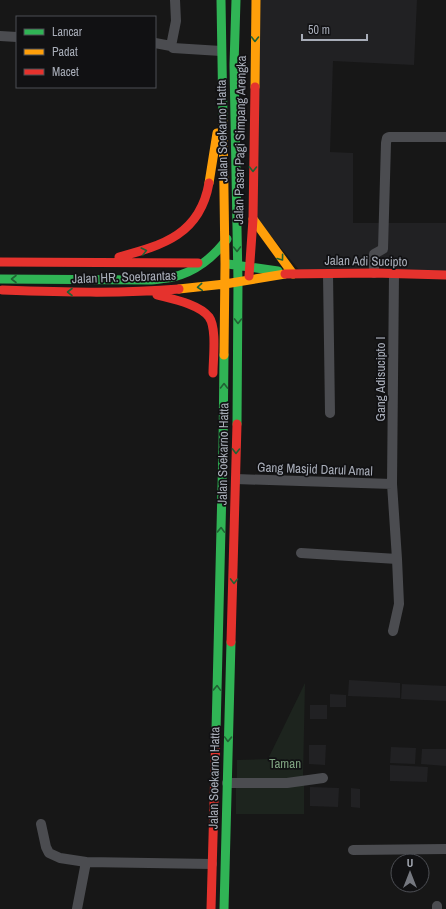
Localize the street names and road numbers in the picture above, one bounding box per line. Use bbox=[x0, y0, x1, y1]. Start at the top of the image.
street label: Jalan Pasar Pagi Simpang Arengka bbox=[230, 55, 250, 225]
street label: Jalan Soekarno Hatta bbox=[213, 80, 231, 182]
street label: Jalan Adi Sucipto bbox=[324, 252, 408, 270]
street label: Jalan HR. Soebrantas bbox=[72, 267, 176, 287]
street label: Gang Adisucipto I bbox=[372, 337, 389, 421]
street label: Jalan Soekarno Hatta bbox=[214, 403, 232, 505]
street label: Gang Masjid Darul Amal bbox=[257, 458, 373, 480]
street label: Jalan Soekarno Hatta bbox=[205, 727, 223, 829]

